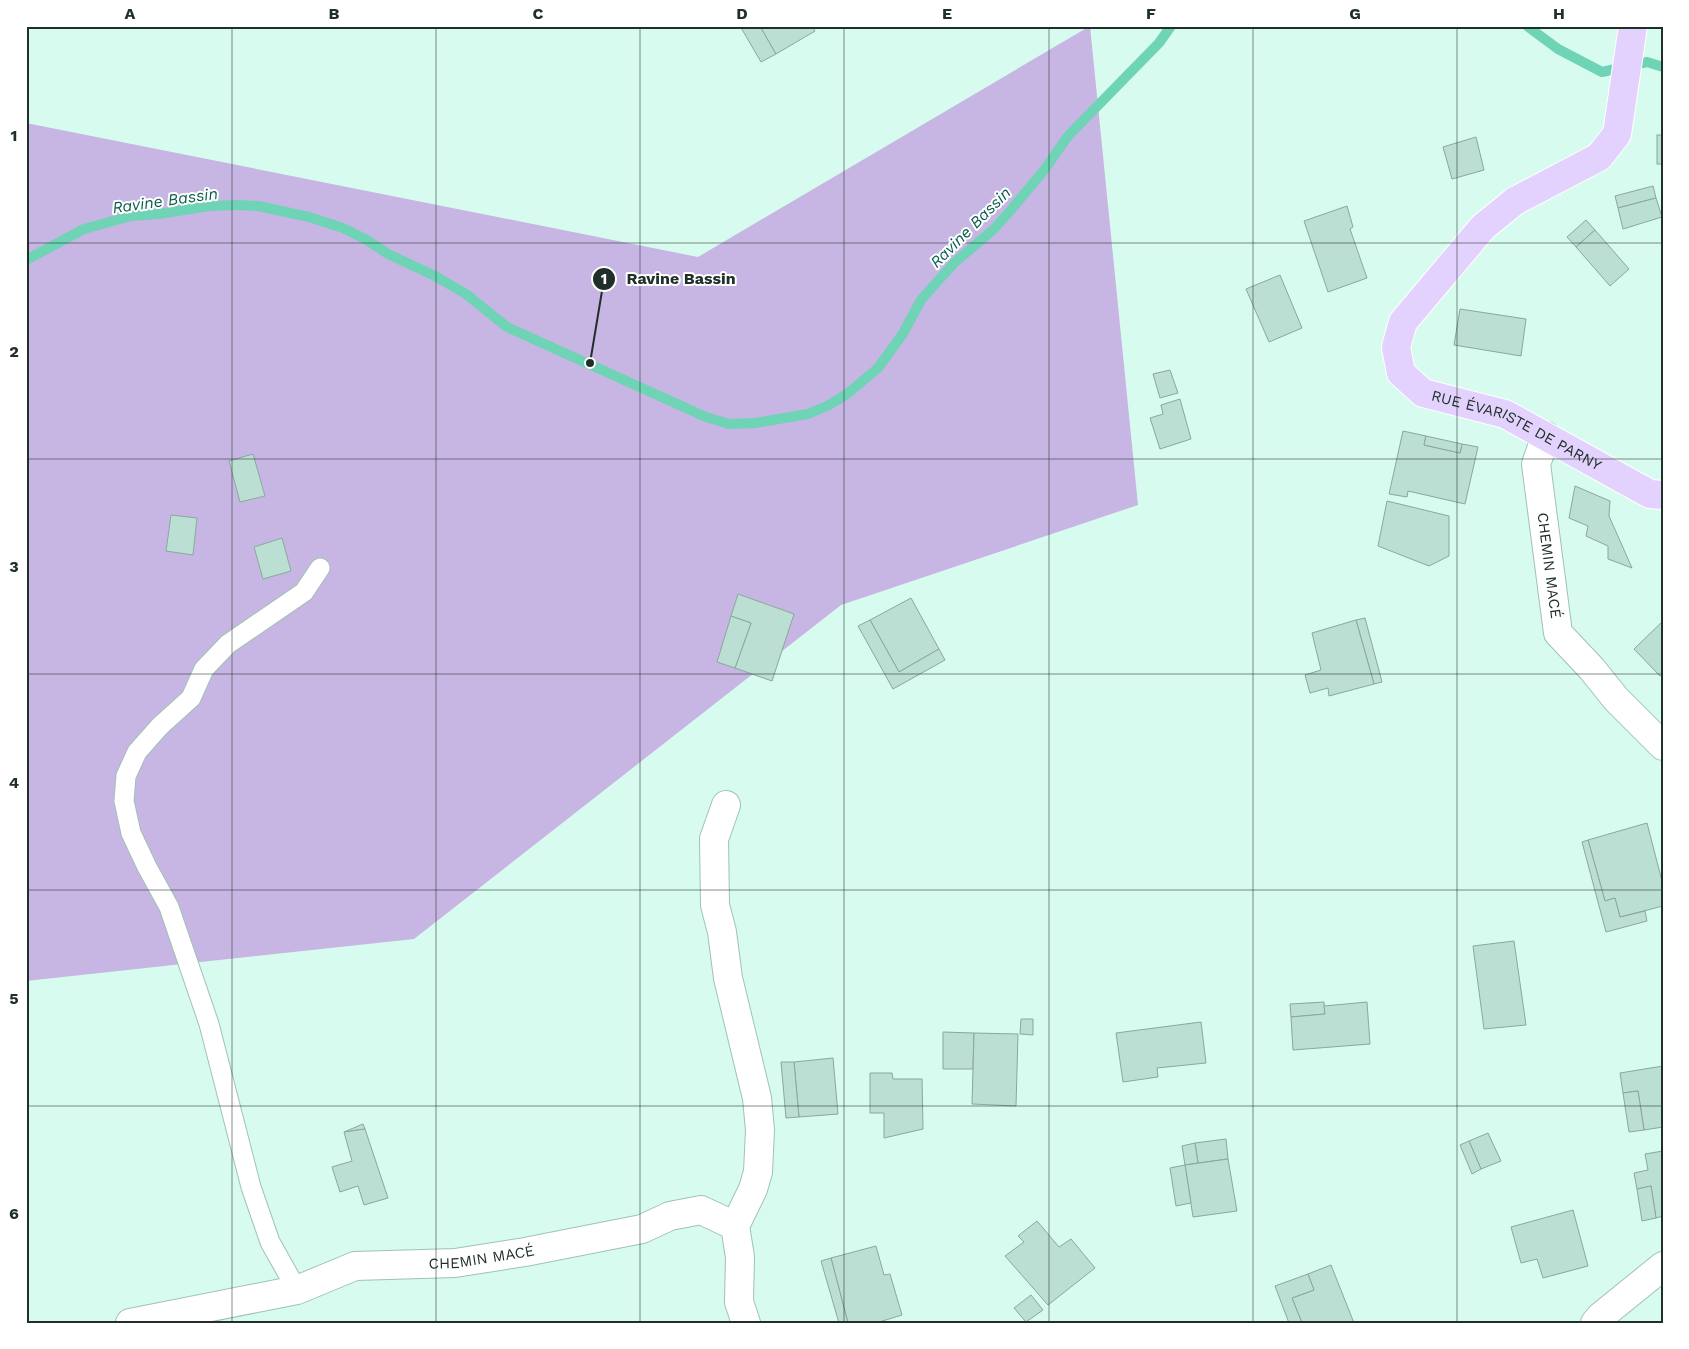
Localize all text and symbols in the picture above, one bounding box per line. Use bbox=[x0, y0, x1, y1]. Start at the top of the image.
text: A bbox=[125, 4, 136, 23]
text: B bbox=[329, 4, 340, 23]
text: C bbox=[533, 4, 544, 23]
text: D bbox=[736, 4, 748, 23]
text: E bbox=[942, 4, 952, 23]
text: F bbox=[1146, 4, 1156, 23]
text: G bbox=[1349, 4, 1361, 23]
text: H bbox=[1553, 4, 1565, 23]
text: 1 bbox=[11, 126, 17, 145]
water label: Ravine Bassin bbox=[926, 183, 1015, 272]
water label: Ravine Bassin bbox=[111, 184, 219, 217]
callout: Ravine Bassin bbox=[591, 263, 745, 294]
text: Ravine Bassin bbox=[626, 269, 736, 288]
text: 1 bbox=[601, 270, 607, 288]
text: 2 bbox=[9, 342, 19, 361]
street label: RUE ÉVARISTE DE PARNY bbox=[1429, 387, 1605, 475]
street label: CHEMIN MACÉ bbox=[1533, 511, 1565, 619]
text: 3 bbox=[9, 557, 19, 576]
text: 4 bbox=[9, 773, 19, 792]
text: 5 bbox=[9, 989, 19, 1008]
text: 6 bbox=[9, 1204, 19, 1223]
street label: CHEMIN MACÉ bbox=[428, 1241, 536, 1273]

